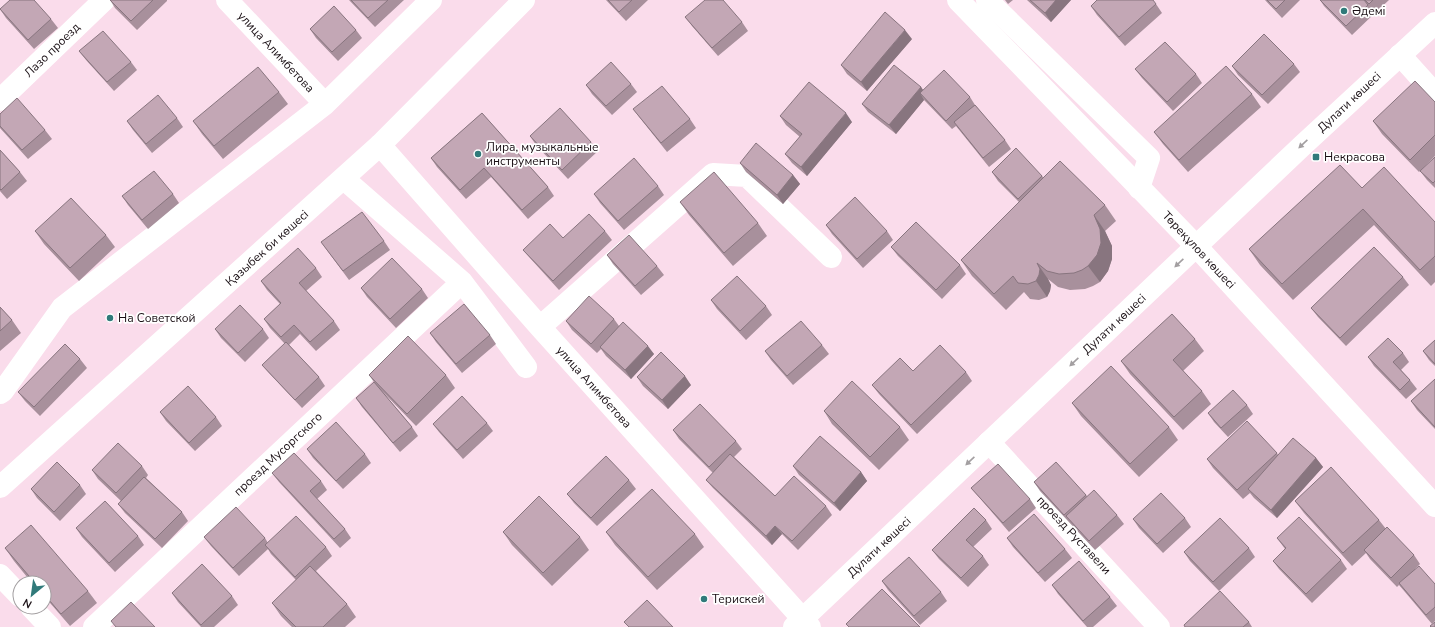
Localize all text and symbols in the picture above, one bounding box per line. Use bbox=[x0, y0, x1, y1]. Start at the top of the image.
place label: Әдемі bbox=[1352, 3, 1386, 19]
marker: Әдемі bbox=[1339, 6, 1349, 16]
street label: улица Алимбетова bbox=[234, 8, 318, 96]
street label: Лазо проезд bbox=[21, 19, 83, 81]
street label: Дулати көшесі bbox=[1314, 68, 1384, 136]
place label: Лира, музыкальные инструменты bbox=[486, 139, 599, 169]
one-way arrow bbox=[1298, 139, 1308, 149]
marker: Лира, музыкальные инструменты bbox=[473, 149, 483, 159]
place label: Некрасова bbox=[1324, 149, 1385, 165]
marker: Некрасова bbox=[1311, 152, 1321, 162]
street label: Қазыбек би көшесі bbox=[222, 206, 312, 290]
street label: Төреқұлов көшесі bbox=[1159, 208, 1239, 292]
one-way arrow bbox=[1174, 258, 1184, 267]
street label: Дулати көшесі bbox=[1079, 290, 1149, 358]
place label: На Советской bbox=[118, 310, 196, 326]
marker: На Советской bbox=[105, 313, 115, 323]
street label: улица Алимбетова bbox=[553, 342, 635, 432]
one-way arrow bbox=[1069, 357, 1079, 366]
street label: проезд Мусоргского bbox=[230, 409, 326, 499]
one-way arrow bbox=[965, 456, 975, 465]
street label: проезд Руставели bbox=[1033, 492, 1115, 578]
street label: Дулати көшесі bbox=[844, 513, 914, 581]
north arrow bbox=[12, 575, 52, 615]
place label: Терискей bbox=[712, 591, 764, 607]
marker: Терискей bbox=[699, 594, 709, 604]
text: N bbox=[20, 595, 35, 612]

